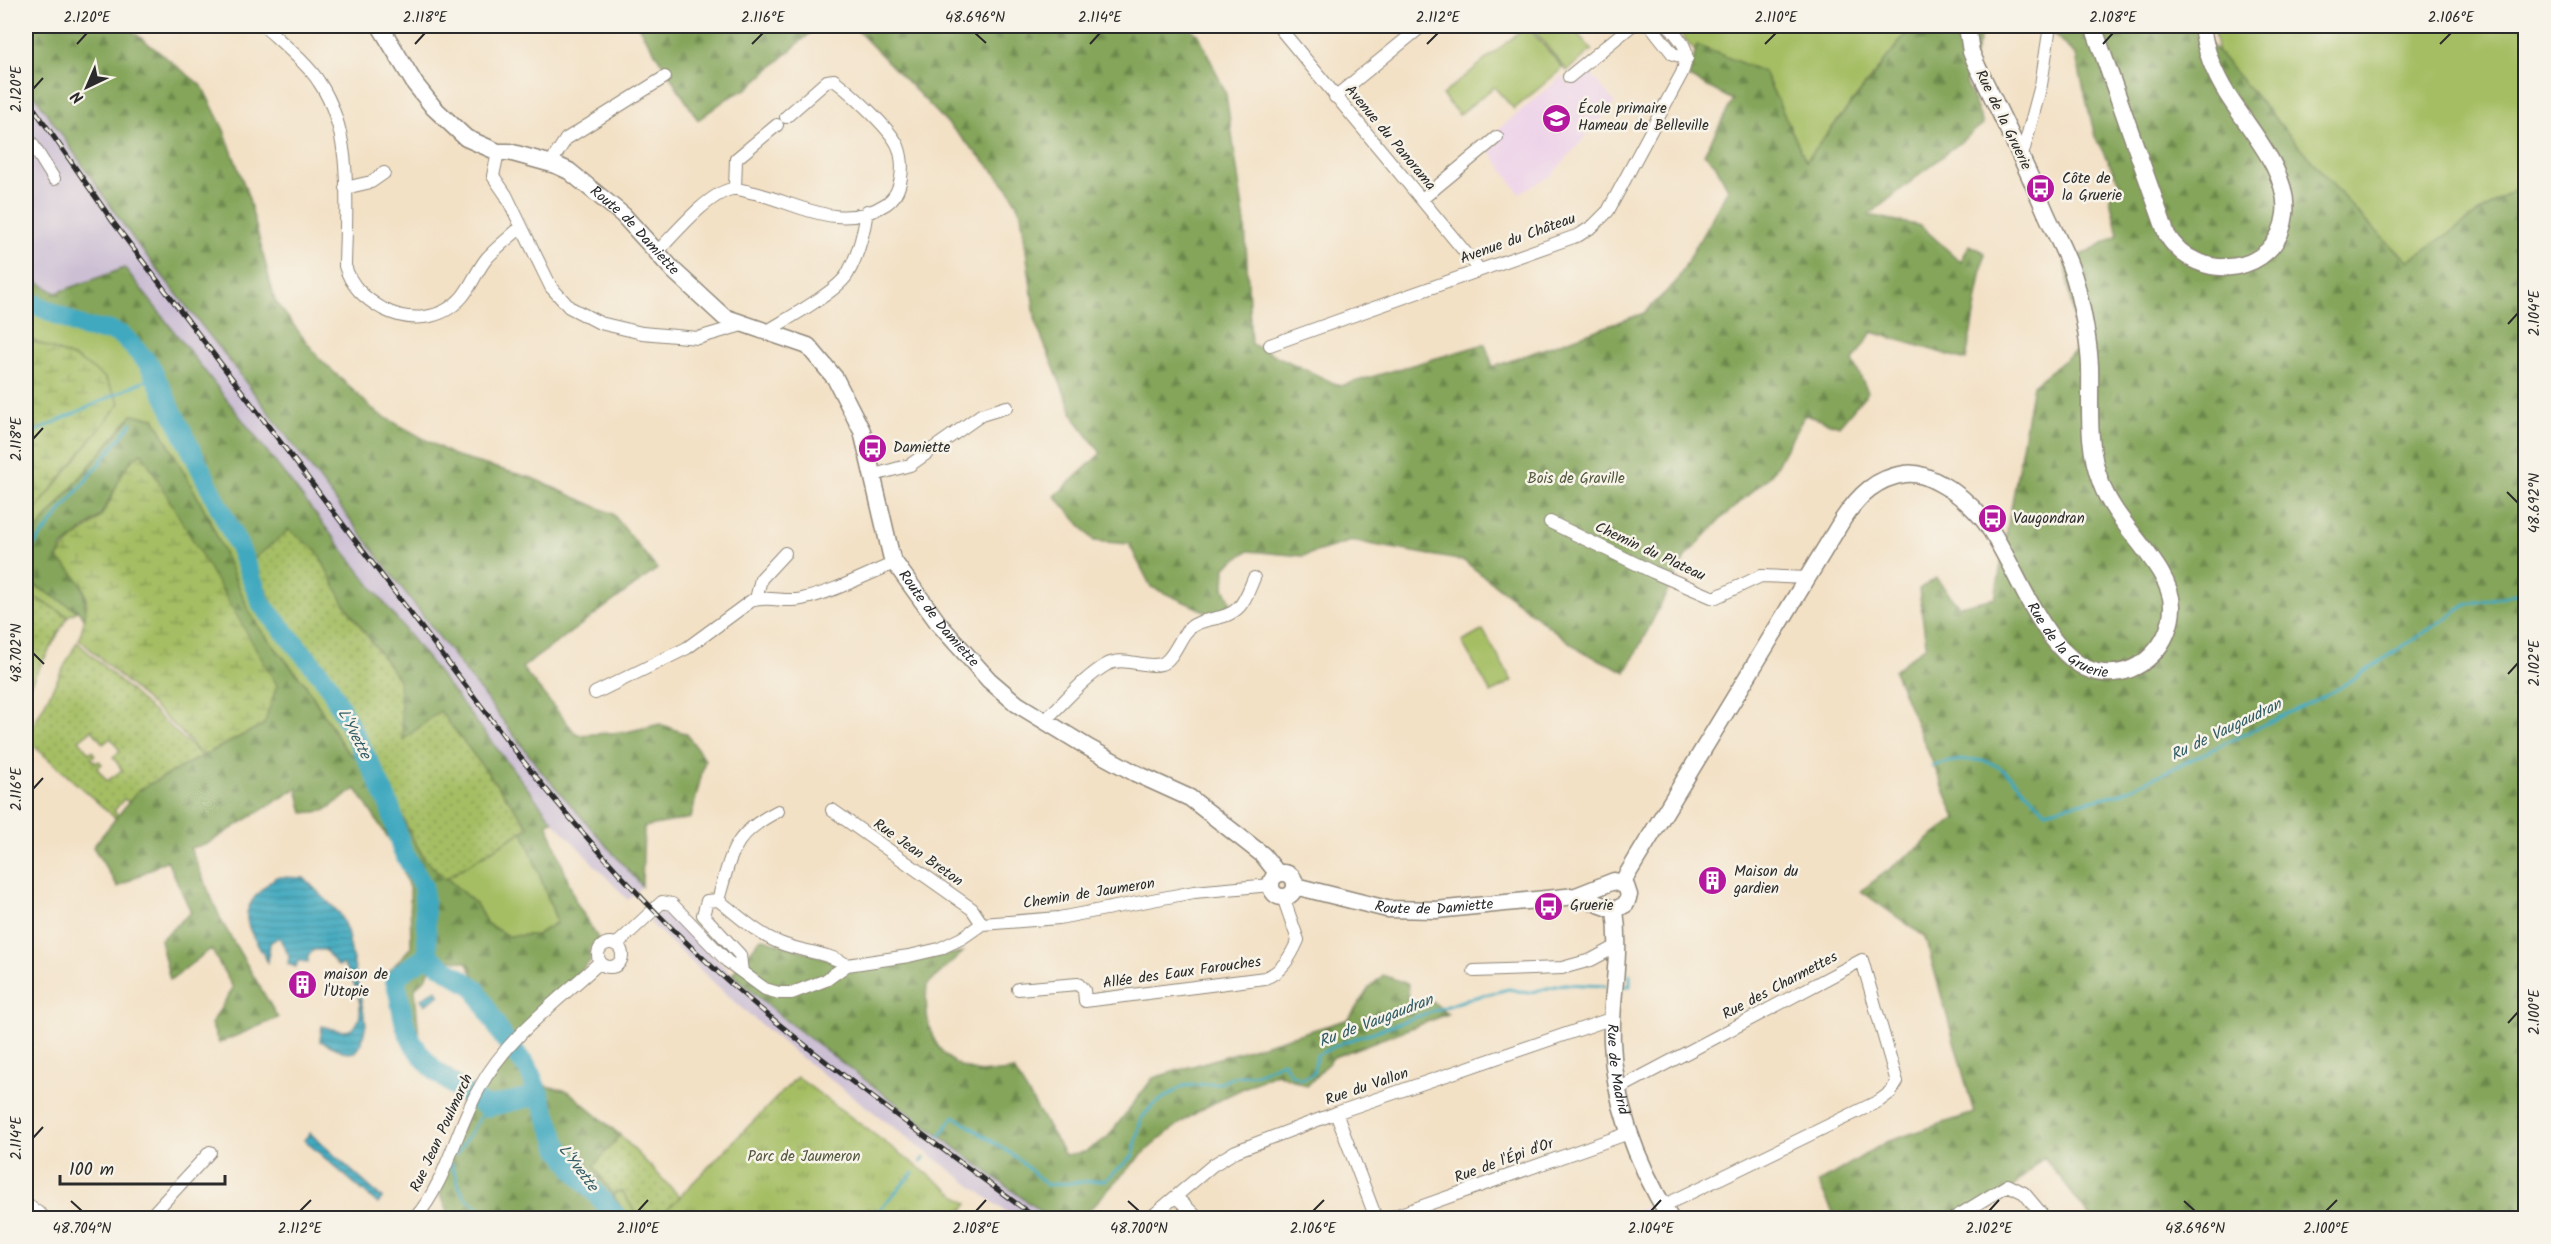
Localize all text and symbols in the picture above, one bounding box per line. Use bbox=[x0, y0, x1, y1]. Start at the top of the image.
text: 2.120°E bbox=[63, 6, 112, 30]
text: 2.118°E bbox=[403, 6, 449, 30]
text: 2.116°E bbox=[741, 6, 786, 30]
text: 48.696°N bbox=[945, 6, 1005, 30]
text: 2.114°E bbox=[1078, 6, 1123, 30]
text: 2.112°E bbox=[1416, 6, 1461, 30]
text: 2.110°E bbox=[1754, 6, 1799, 30]
text: 2.108°E bbox=[2089, 6, 2138, 30]
text: 2.106°E bbox=[2428, 6, 2476, 30]
north arrow bbox=[57, 57, 117, 117]
text: 2.120°E bbox=[5, 64, 29, 113]
street label: Rue de la Gruerie bbox=[1968, 66, 2038, 175]
street label: Avenue du Panorama bbox=[1338, 80, 1442, 196]
text: N bbox=[65, 84, 90, 109]
place label: École primaire Hameau de Belleville bbox=[1578, 97, 1709, 138]
school or university icon: École primaire Hameau de Belleville bbox=[1541, 102, 1573, 134]
place label: Côte de la Gruerie bbox=[2062, 167, 2122, 208]
bus stop icon: Côte de la Gruerie bbox=[2025, 172, 2057, 204]
street label: Route de Damiette bbox=[584, 180, 685, 281]
street label: Avenue du Château bbox=[1457, 207, 1579, 271]
text: 2.104°E bbox=[2523, 288, 2547, 336]
text: 2.118°E bbox=[5, 415, 29, 461]
bus stop icon: Damiette bbox=[856, 432, 888, 464]
place label: Damiette bbox=[893, 436, 951, 460]
park label: Bois de Graville bbox=[1527, 467, 1625, 491]
text: 48.692°N bbox=[2523, 473, 2547, 533]
bus stop icon: Vaugondran bbox=[1976, 503, 2008, 535]
place label: Vaugondran bbox=[2013, 507, 2085, 531]
street label: Chemin du Plateau bbox=[1591, 516, 1709, 588]
street label: Route de Damiette bbox=[892, 565, 985, 673]
street label: Rue de la Gruerie bbox=[2020, 598, 2109, 685]
text: 48.702°N bbox=[5, 623, 29, 683]
text: 2.102°E bbox=[2523, 638, 2547, 687]
water label: Ru de Vaugaudran bbox=[2166, 692, 2287, 768]
water label: L'Yvette bbox=[331, 704, 378, 765]
text: 2.116°E bbox=[5, 766, 29, 811]
street label: Rue Jean Breton bbox=[868, 813, 968, 893]
place label: Maison du gardien bbox=[1733, 860, 1798, 901]
building icon: Maison du gardien bbox=[1697, 865, 1729, 897]
street label: Chemin de Jaumeron bbox=[1021, 872, 1157, 916]
bus stop icon: Gruerie bbox=[1533, 890, 1565, 922]
street label: Route de Damiette bbox=[1372, 892, 1495, 922]
place label: Gruerie bbox=[1570, 894, 1614, 918]
street label: Rue des Charmettes bbox=[1718, 945, 1843, 1027]
street label: Allée des Eaux Farouches bbox=[1101, 950, 1263, 996]
place label: maison de l'Utopie bbox=[324, 963, 388, 1004]
building icon: maison de l'Utopie bbox=[287, 968, 319, 1000]
water label: Ru de Vaugaudran bbox=[1315, 987, 1438, 1054]
text: 2.100°E bbox=[2523, 988, 2547, 1035]
street label: Rue de Madrid bbox=[1600, 1024, 1635, 1118]
street label: Rue du Vallon bbox=[1322, 1062, 1412, 1112]
street label: Rue Jean Poulmarch bbox=[404, 1070, 480, 1196]
text: 2.114°E bbox=[5, 1115, 29, 1160]
street label: Rue de l'Épi d'Or bbox=[1451, 1132, 1558, 1190]
water label: L'Yvette bbox=[552, 1139, 605, 1198]
park label: Parc de Jaumeron bbox=[748, 1145, 860, 1169]
scale bar bbox=[60, 1148, 225, 1186]
text: 100 m bbox=[69, 1156, 114, 1185]
text: 48.704°N bbox=[53, 1217, 111, 1241]
text: 2.112°E bbox=[278, 1217, 323, 1241]
text: 2.110°E bbox=[616, 1217, 661, 1241]
text: 2.108°E bbox=[952, 1217, 1001, 1241]
text: 48.700°N bbox=[1110, 1217, 1168, 1241]
text: 2.106°E bbox=[1290, 1217, 1338, 1241]
text: 2.104°E bbox=[1628, 1217, 1676, 1241]
text: 2.102°E bbox=[1965, 1217, 2014, 1241]
text: 48.696°N bbox=[2165, 1217, 2225, 1241]
text: 2.100°E bbox=[2303, 1217, 2350, 1241]

